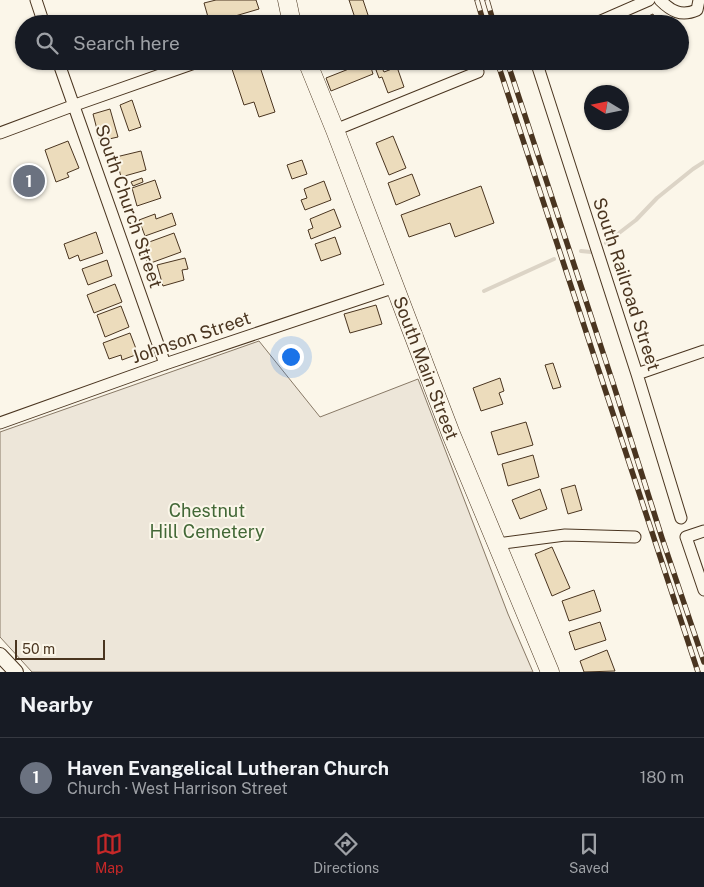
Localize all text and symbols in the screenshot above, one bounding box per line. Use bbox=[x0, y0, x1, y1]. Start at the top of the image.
search box bbox=[15, 15, 689, 70]
icon: search bbox=[33, 29, 61, 57]
text: Search here bbox=[73, 32, 180, 54]
north arrow bbox=[584, 85, 629, 130]
street label: South Church Street bbox=[91, 121, 167, 291]
pin: 1 bbox=[13, 162, 45, 200]
street label: South Railroad Street bbox=[589, 195, 665, 373]
street label: South Main Street bbox=[389, 293, 463, 443]
street label: Johnson Street bbox=[129, 307, 253, 367]
your location bbox=[278, 344, 304, 370]
park label: Chestnut Hill Cemetery bbox=[149, 500, 265, 542]
scale bar bbox=[15, 637, 105, 660]
text: 50 m bbox=[22, 641, 55, 657]
text: Nearby bbox=[20, 692, 93, 717]
text: Haven Evangelical Lutheran Church bbox=[67, 757, 389, 779]
text: 1 bbox=[33, 768, 39, 787]
text: 180 m bbox=[640, 768, 684, 787]
text: Church · West Harrison Street bbox=[67, 779, 288, 798]
tab: Map bbox=[95, 830, 123, 876]
tab: Directions bbox=[313, 830, 379, 876]
tab: Saved bbox=[569, 830, 609, 876]

